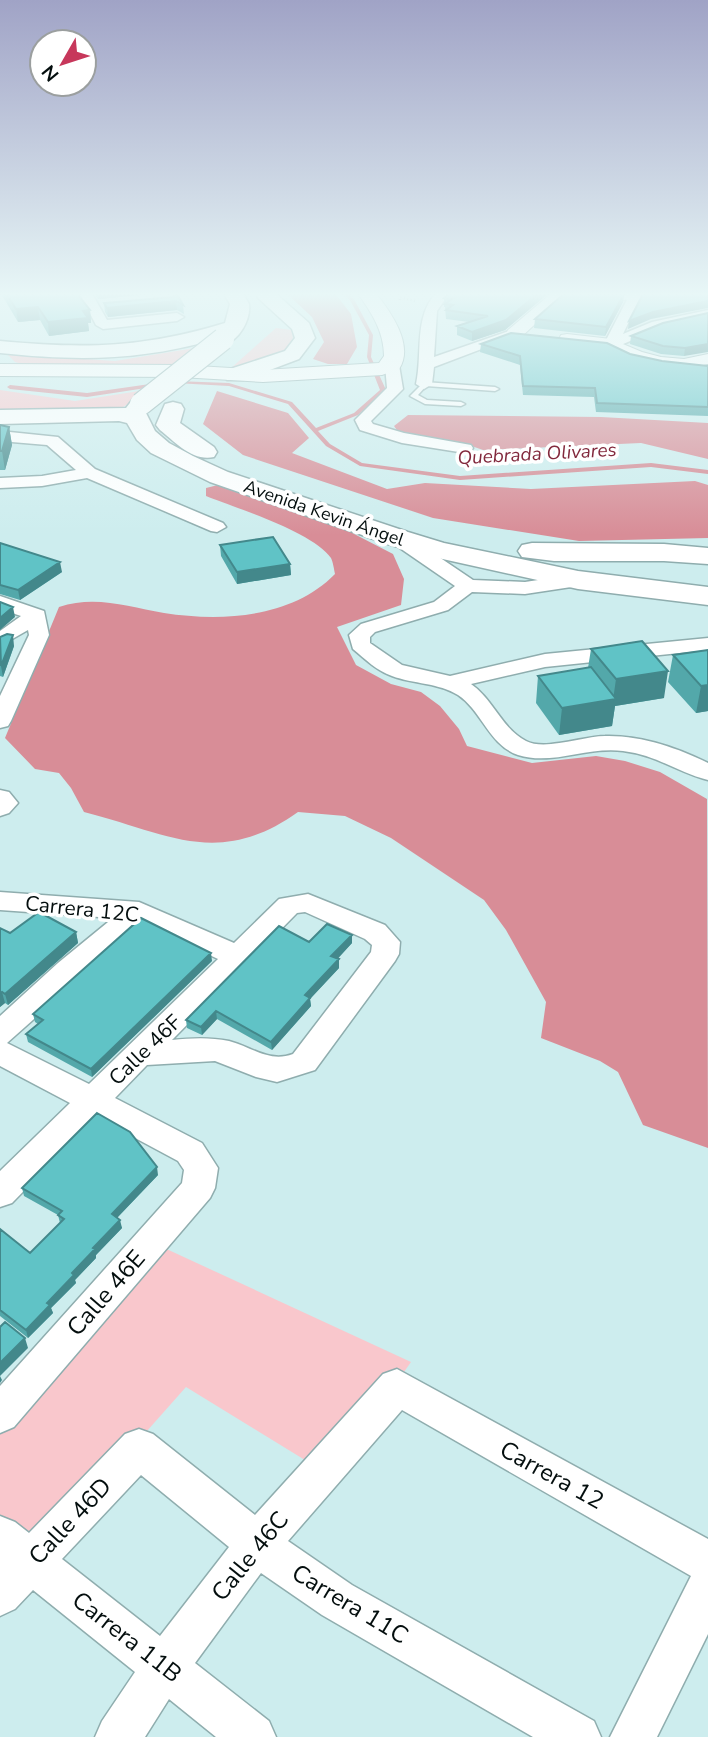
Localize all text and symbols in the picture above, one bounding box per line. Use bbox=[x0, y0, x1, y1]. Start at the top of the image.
north arrow bbox=[28, 28, 98, 98]
text: N bbox=[36, 59, 65, 87]
water label: Quebrada Olivares bbox=[457, 437, 617, 471]
street label: Avenida Kevin Ángel bbox=[241, 474, 408, 552]
street label: Carrera 12C bbox=[24, 889, 140, 929]
street label: Calle 46F bbox=[103, 1008, 187, 1092]
street label: Calle 46E bbox=[60, 1243, 152, 1343]
street label: Carrera 12 bbox=[494, 1433, 610, 1517]
street label: Calle 46D bbox=[21, 1471, 119, 1571]
street label: Calle 46C bbox=[204, 1505, 296, 1607]
street label: Carrera 11C bbox=[286, 1557, 414, 1651]
street label: Carrera 11B bbox=[66, 1584, 188, 1690]

